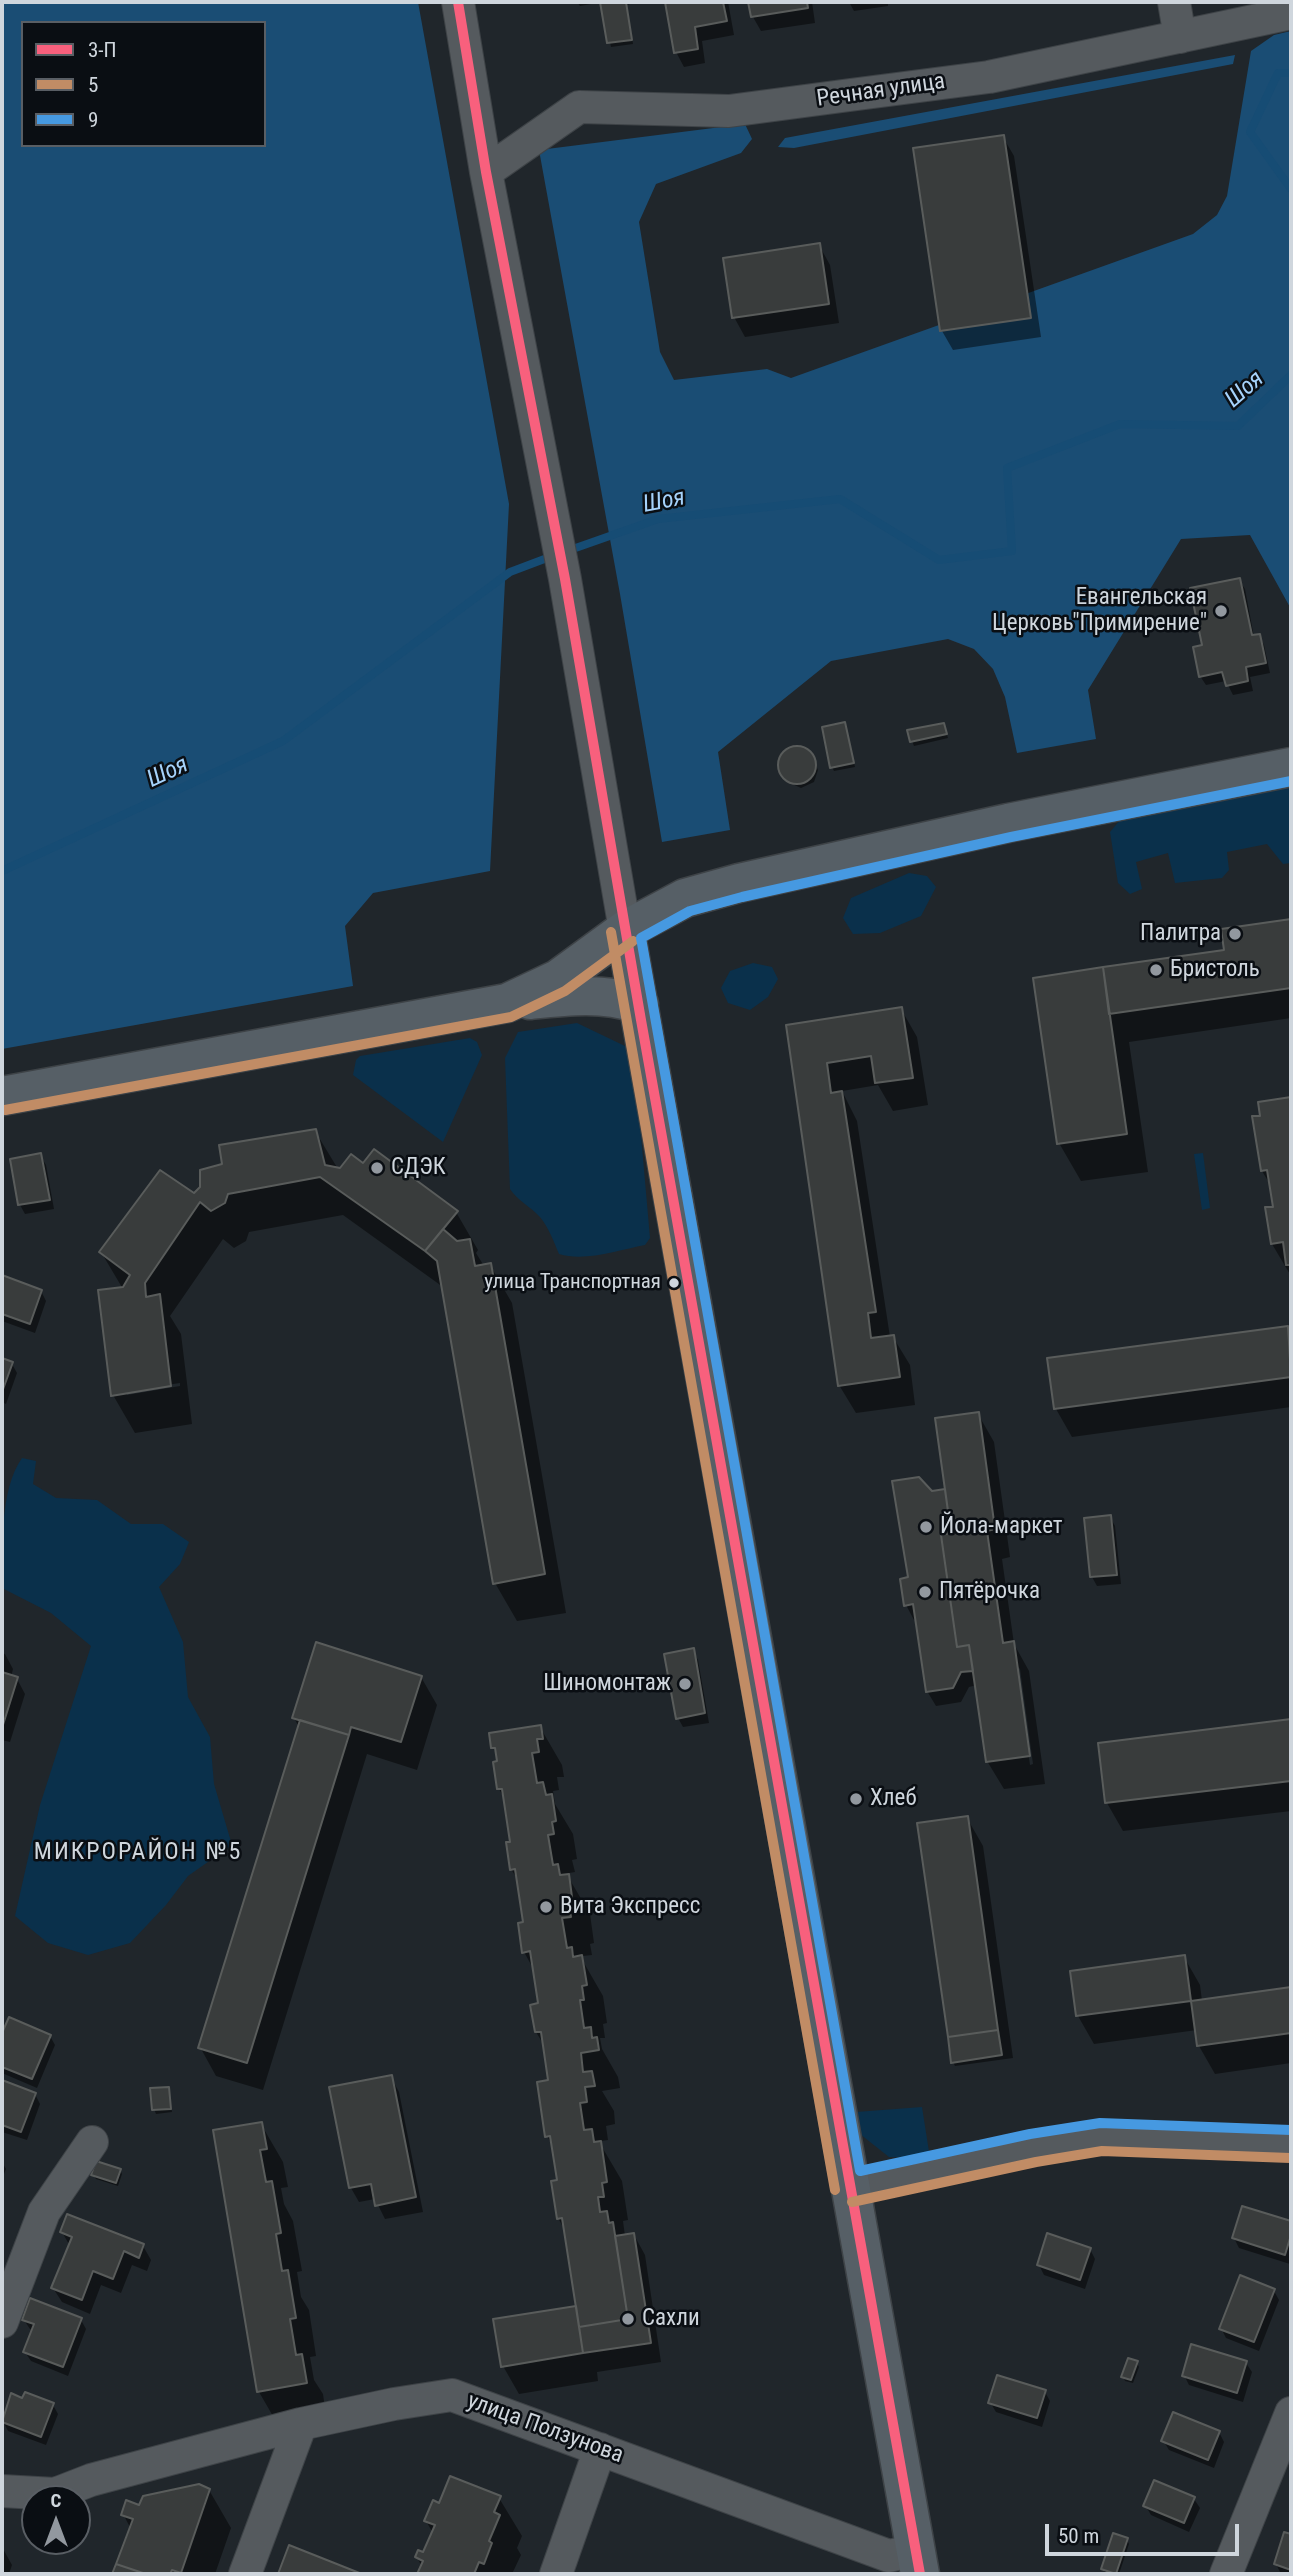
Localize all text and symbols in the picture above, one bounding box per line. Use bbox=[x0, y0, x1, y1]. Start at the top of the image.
legend bbox=[21, 21, 266, 147]
text: 3-П bbox=[88, 38, 117, 62]
street label: Речная улица bbox=[815, 68, 947, 114]
text: 5 bbox=[88, 73, 98, 97]
text: 9 bbox=[88, 108, 98, 132]
water label: Шоя bbox=[1220, 365, 1270, 415]
water label: Шоя bbox=[641, 484, 687, 520]
place label: Евангельская Церковь"Примирение" bbox=[992, 584, 1207, 638]
marker: Евангельская Церковь"Примирение" bbox=[1213, 603, 1229, 619]
water label: Шоя bbox=[143, 751, 193, 795]
place label: Палитра bbox=[1140, 920, 1221, 948]
marker: Палитра bbox=[1227, 926, 1243, 942]
place label: Бристоль bbox=[1170, 956, 1260, 984]
marker: Бристоль bbox=[1148, 962, 1164, 978]
place label: СДЭК bbox=[391, 1154, 446, 1182]
marker: СДЭК bbox=[369, 1160, 385, 1176]
place label: улица Транспортная bbox=[484, 1270, 661, 1296]
marker: улица Транспортная bbox=[667, 1276, 681, 1290]
place label: Йола-маркет bbox=[940, 1513, 1063, 1541]
marker: Йола-маркет bbox=[918, 1519, 934, 1535]
place label: Пятёрочка bbox=[939, 1578, 1040, 1606]
marker: Пятёрочка bbox=[917, 1584, 933, 1600]
place label: Шиномонтаж bbox=[543, 1670, 671, 1698]
marker: Шиномонтаж bbox=[677, 1676, 693, 1692]
place label: Хлеб bbox=[870, 1785, 917, 1813]
marker: Хлеб bbox=[848, 1791, 864, 1807]
district label: МИКРОРАЙОН №5 bbox=[35, 1839, 241, 1867]
place label: Вита Экспресс bbox=[560, 1893, 700, 1921]
marker: Вита Экспресс bbox=[538, 1899, 554, 1915]
place label: Сахли bbox=[642, 2305, 700, 2333]
marker: Сахли bbox=[620, 2311, 636, 2327]
street label: улица Ползунова bbox=[463, 2388, 627, 2470]
north arrow bbox=[21, 2485, 91, 2555]
text: С bbox=[51, 2489, 61, 2512]
scale bar bbox=[1048, 2510, 1242, 2554]
text: 50 m bbox=[1058, 2524, 1099, 2548]

